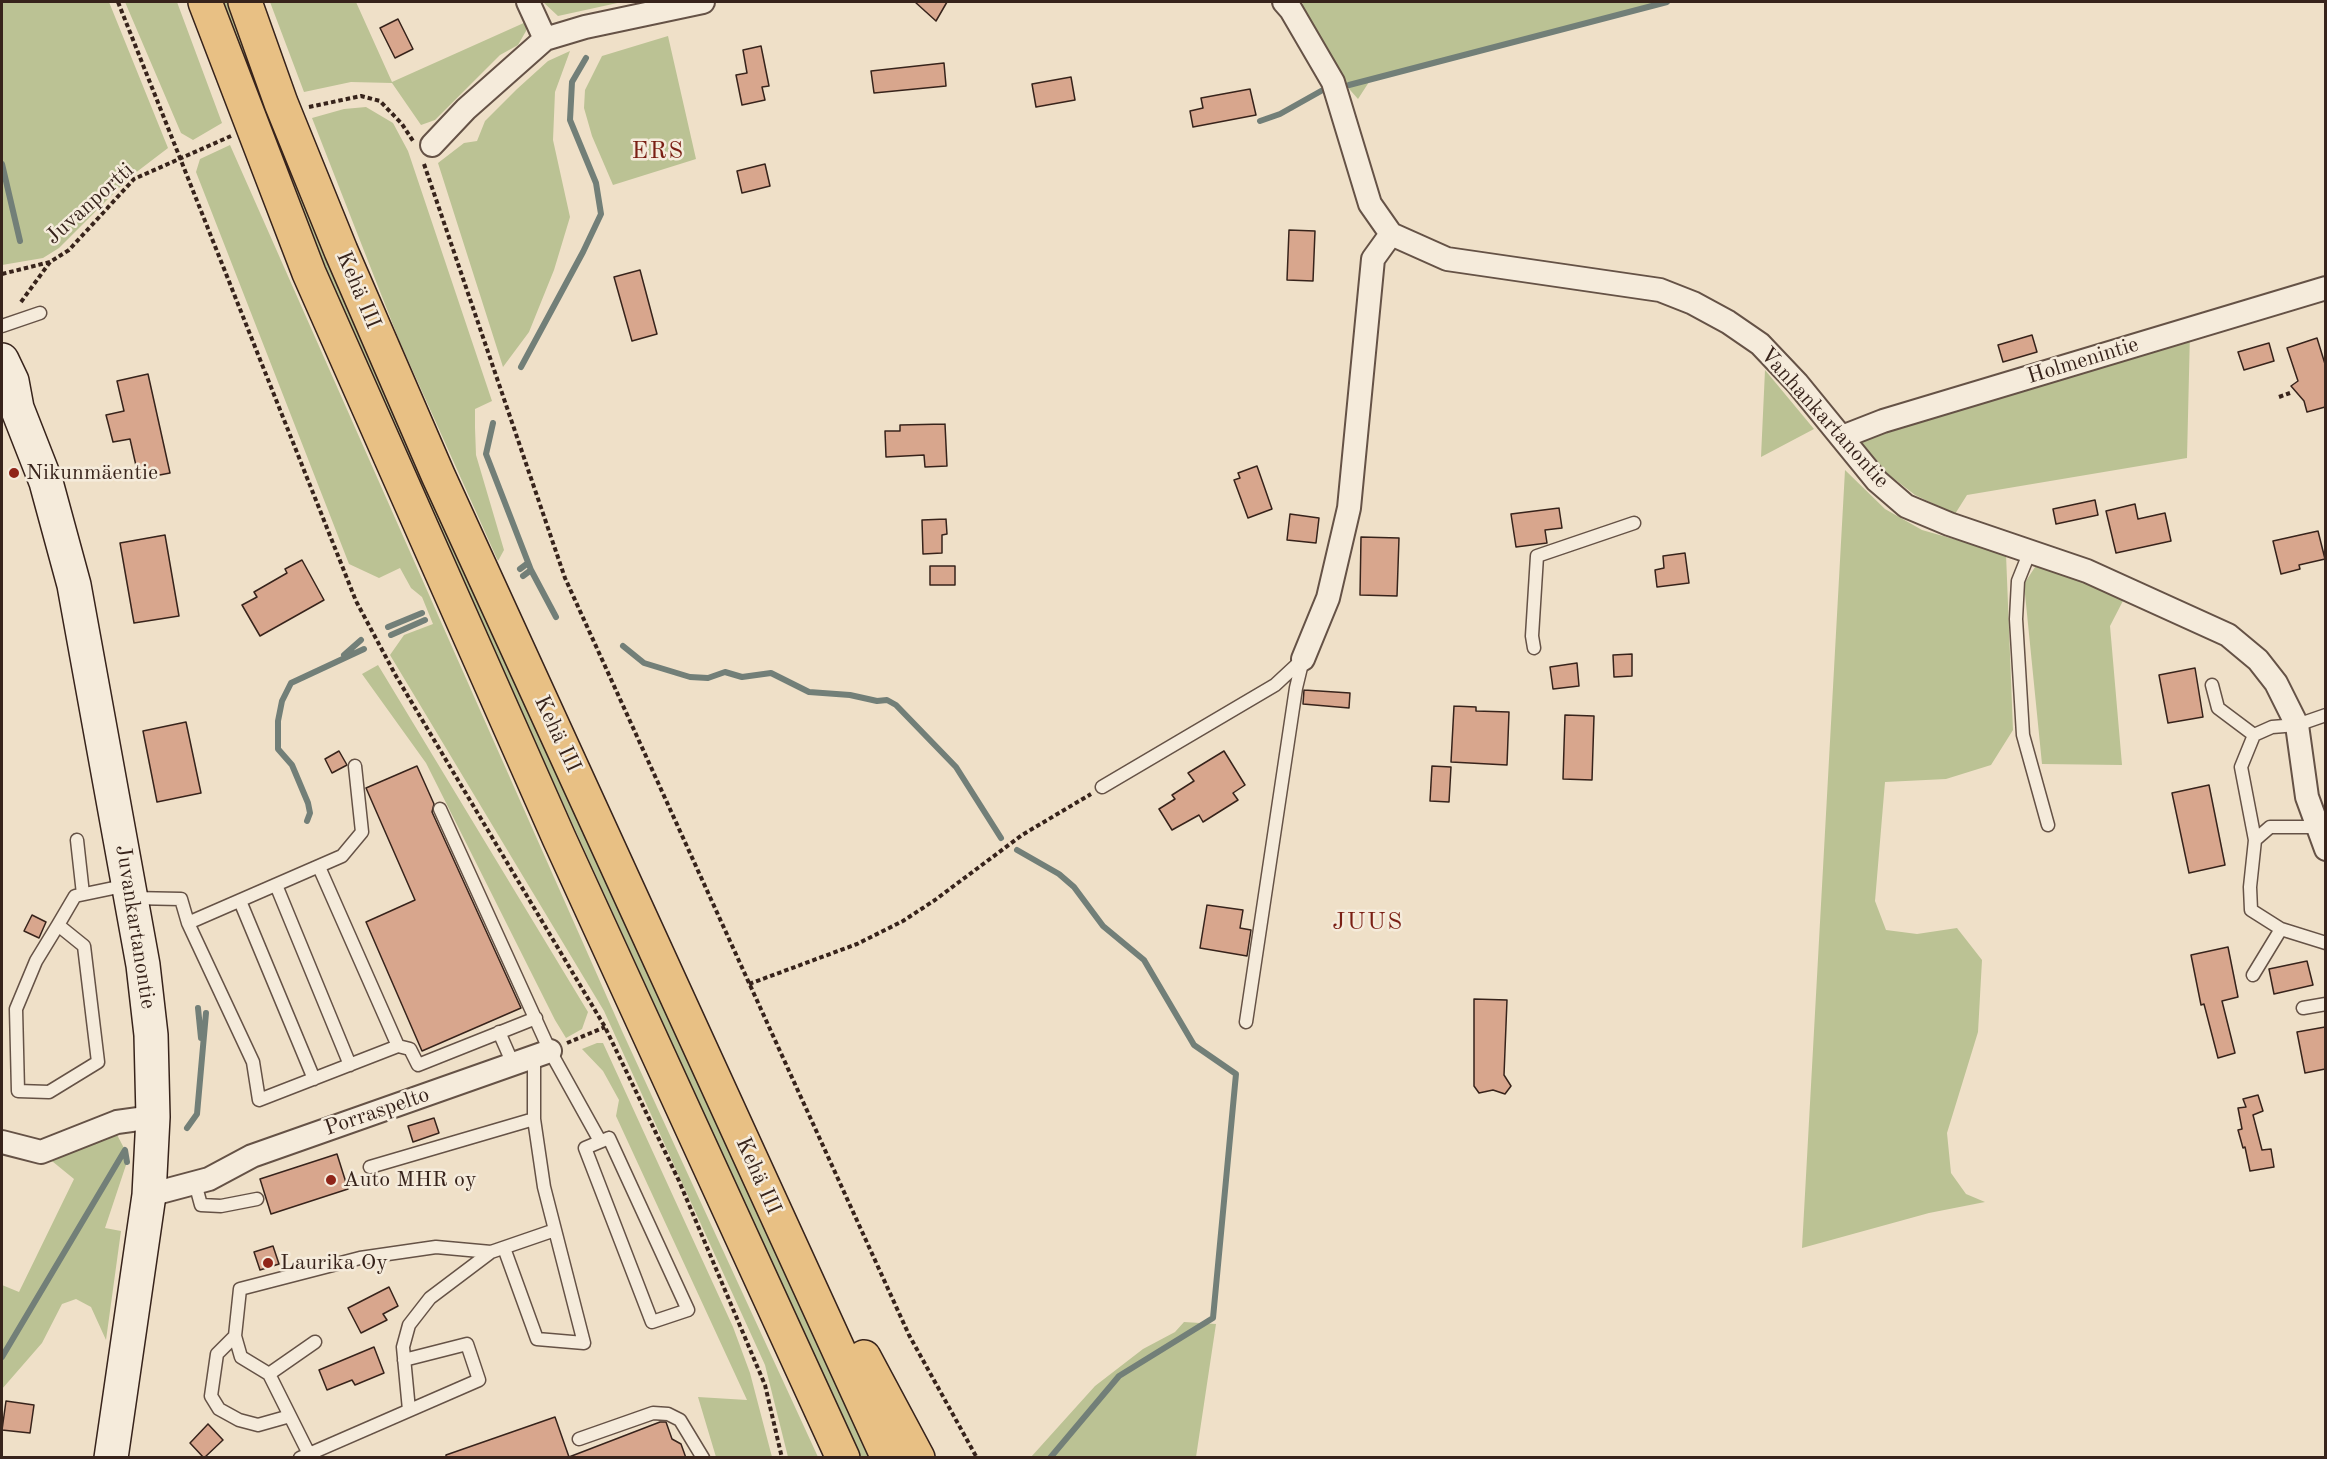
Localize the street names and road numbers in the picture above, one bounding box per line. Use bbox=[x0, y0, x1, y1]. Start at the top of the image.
street label: Juvanportti bbox=[40, 157, 140, 251]
street label: Kehä III bbox=[330, 247, 386, 333]
street label: Holmenintie bbox=[2024, 332, 2142, 390]
street label: Vanhankartanontie bbox=[1754, 342, 1894, 494]
street label: Kehä III bbox=[528, 691, 586, 777]
street label: Juvankartanontie bbox=[109, 843, 161, 1011]
street label: Porraspelto bbox=[321, 1082, 433, 1142]
street label: Kehä III bbox=[729, 1133, 787, 1219]

